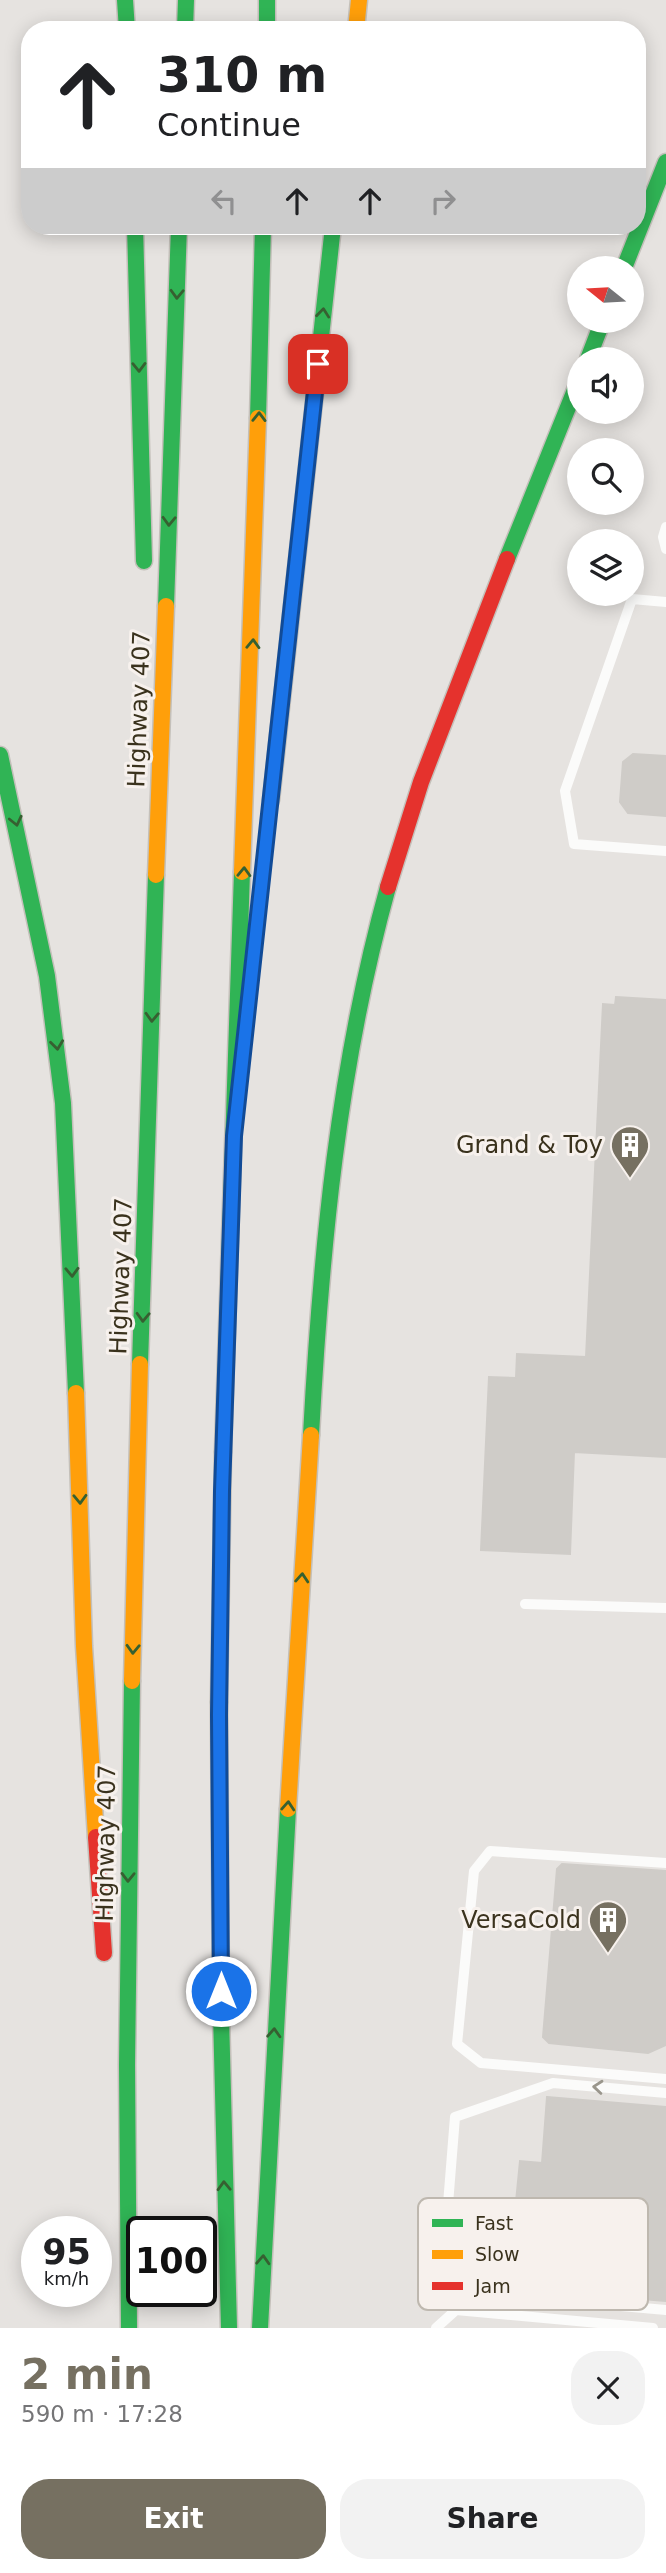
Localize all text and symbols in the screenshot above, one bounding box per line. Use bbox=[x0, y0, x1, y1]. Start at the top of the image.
text: 310 m bbox=[157, 47, 327, 104]
icon: ahead bbox=[42, 49, 133, 140]
text: Continue bbox=[157, 106, 301, 144]
icon: left bbox=[205, 182, 243, 220]
icon: ahead bbox=[278, 182, 316, 220]
icon: ahead bbox=[351, 182, 389, 220]
icon: right bbox=[424, 182, 462, 220]
north arrow bbox=[567, 256, 644, 332]
map controls bbox=[567, 256, 644, 606]
one-way arrow bbox=[170, 289, 185, 300]
one-way arrow bbox=[316, 307, 331, 319]
pin bbox=[288, 334, 348, 394]
icon: arrive bbox=[299, 345, 337, 383]
button: sound bbox=[567, 347, 644, 424]
one-way arrow bbox=[131, 362, 146, 373]
one-way arrow bbox=[251, 411, 267, 422]
button: search bbox=[567, 438, 644, 515]
one-way arrow bbox=[161, 516, 176, 527]
button: layers bbox=[567, 529, 644, 606]
street label: Highway 407 bbox=[122, 630, 156, 788]
one-way arrow bbox=[245, 639, 260, 650]
one-way arrow bbox=[8, 815, 22, 827]
one-way arrow bbox=[237, 866, 252, 877]
one-way arrow bbox=[144, 1011, 159, 1022]
one-way arrow bbox=[49, 1039, 64, 1051]
building icon: Grand & Toy bbox=[609, 1124, 651, 1179]
place label: Grand & Toy bbox=[456, 1131, 603, 1159]
street label: Highway 407 bbox=[104, 1197, 138, 1355]
one-way arrow bbox=[65, 1267, 80, 1278]
one-way arrow bbox=[135, 1312, 150, 1323]
one-way arrow bbox=[72, 1494, 87, 1505]
one-way arrow bbox=[295, 1573, 310, 1584]
one-way arrow bbox=[125, 1645, 141, 1655]
street label: Highway 407 bbox=[91, 1764, 121, 1922]
one-way arrow bbox=[280, 1800, 295, 1811]
one-way arrow bbox=[120, 1872, 136, 1883]
building icon: VersaCold bbox=[587, 1899, 629, 1954]
place label: VersaCold bbox=[461, 1906, 581, 1934]
position arrow bbox=[184, 1954, 258, 2028]
one-way arrow bbox=[266, 2027, 281, 2038]
one-way arrow bbox=[592, 2080, 603, 2095]
one-way arrow bbox=[217, 2181, 232, 2192]
legend bbox=[418, 2198, 648, 2310]
text: Fast bbox=[475, 2212, 513, 2234]
speed limit sign: 100 bbox=[126, 2216, 217, 2307]
text: 95 bbox=[42, 2232, 91, 2272]
text: Slow bbox=[475, 2243, 520, 2265]
one-way arrow bbox=[255, 2254, 270, 2265]
text: km/h bbox=[44, 2268, 89, 2289]
text: Jam bbox=[474, 2275, 511, 2297]
text: 2 min bbox=[21, 2350, 153, 2399]
button: close bbox=[571, 2351, 645, 2425]
text: 590 m · 17:28 bbox=[21, 2401, 183, 2427]
button: Exit bbox=[21, 2479, 326, 2559]
button: Share bbox=[340, 2479, 645, 2559]

